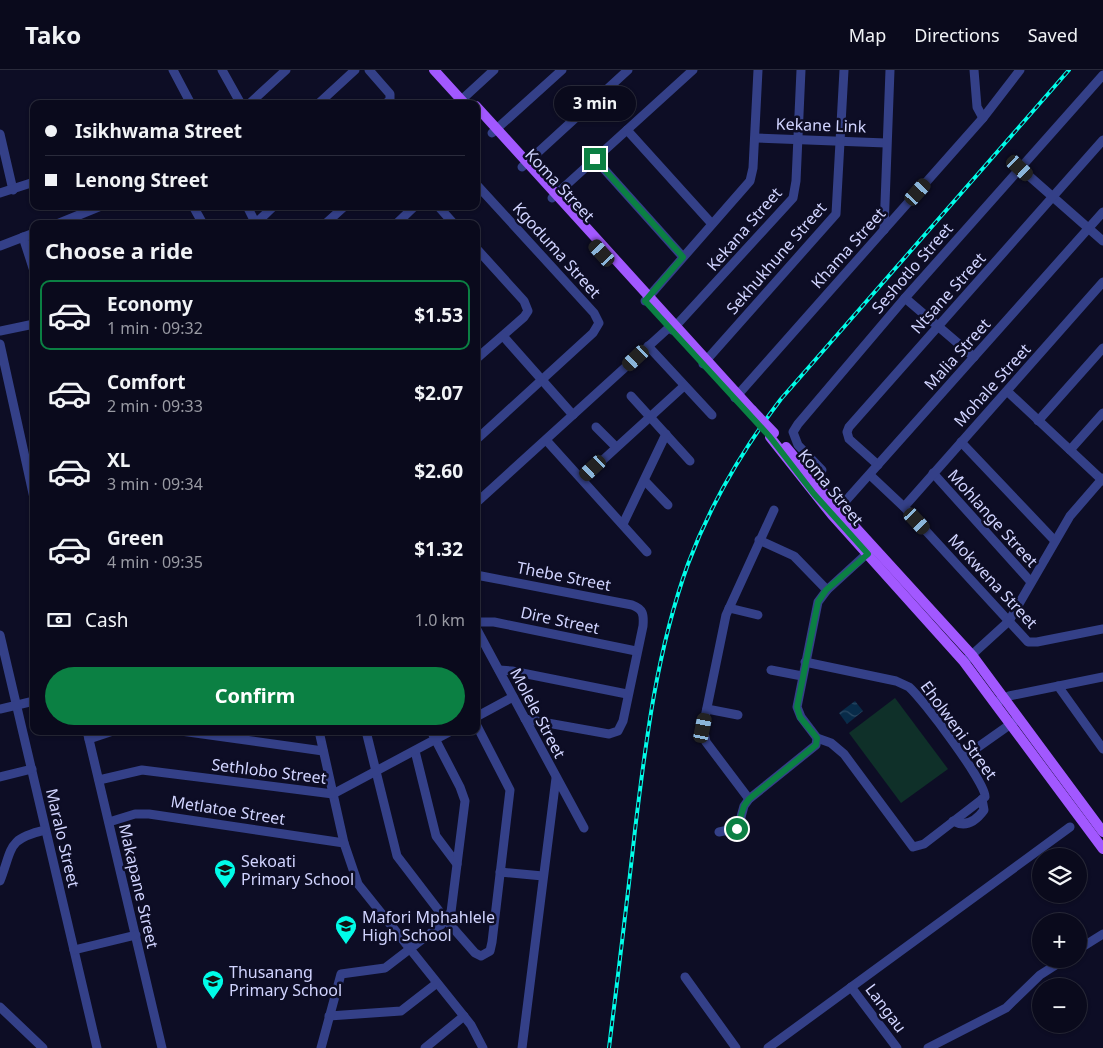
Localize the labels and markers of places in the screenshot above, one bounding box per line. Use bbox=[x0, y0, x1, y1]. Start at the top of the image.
place label: Sekoati Primary School bbox=[241, 850, 354, 890]
school or university icon: Sekoati Primary School bbox=[213, 858, 237, 889]
place label: Mafori Mphahlele High School bbox=[362, 906, 495, 946]
school or university icon: Mafori Mphahlele High School bbox=[334, 914, 358, 945]
place label: Thusanang Primary School bbox=[229, 961, 342, 1001]
school or university icon: Thusanang Primary School bbox=[201, 969, 225, 1000]

